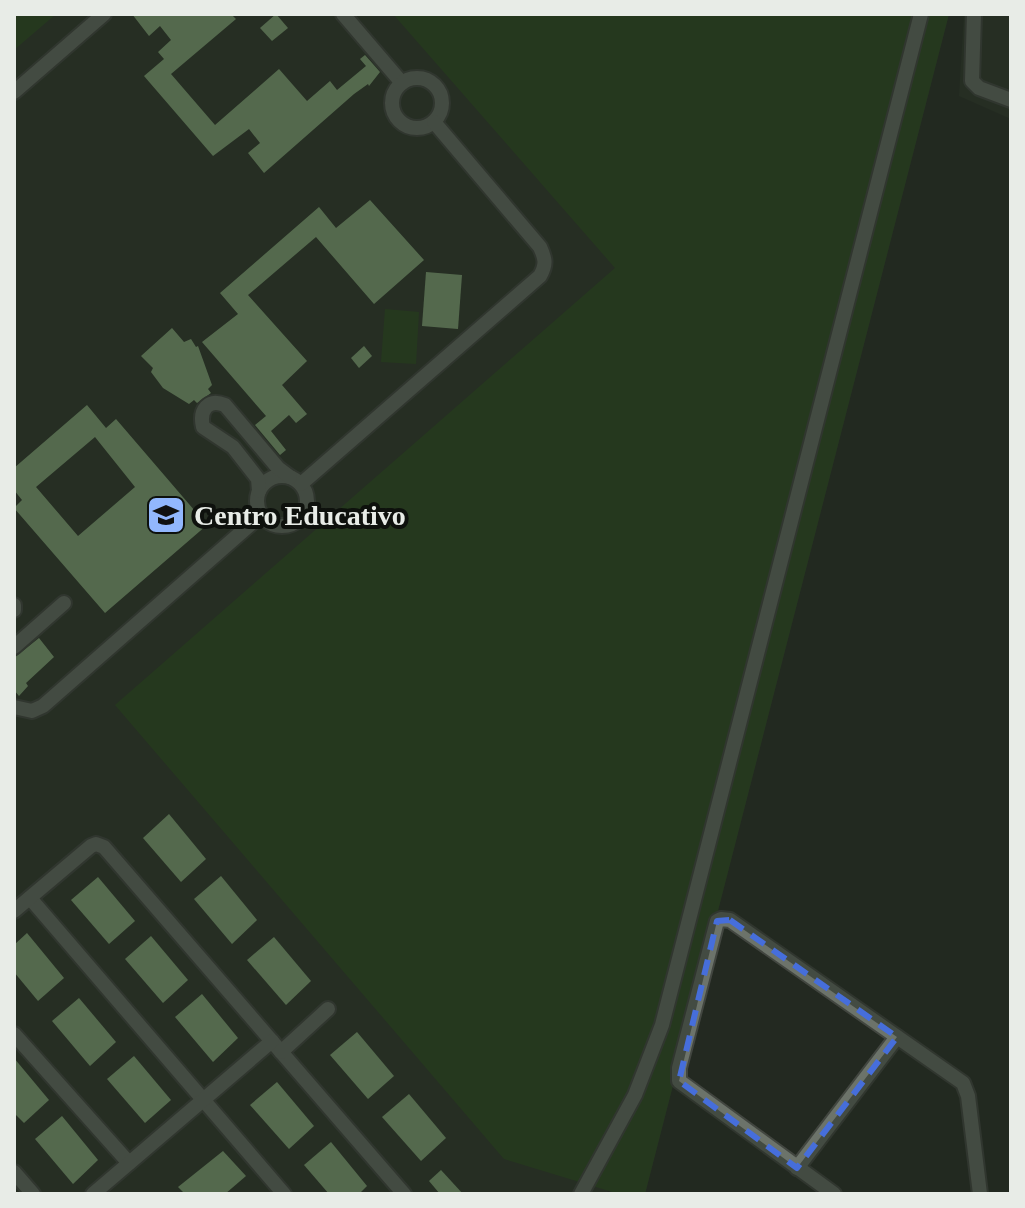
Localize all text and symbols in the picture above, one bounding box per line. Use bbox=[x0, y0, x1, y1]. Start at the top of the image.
school or university icon: Centro Educativo bbox=[145, 494, 187, 536]
place label: Centro Educativo bbox=[194, 500, 406, 531]

